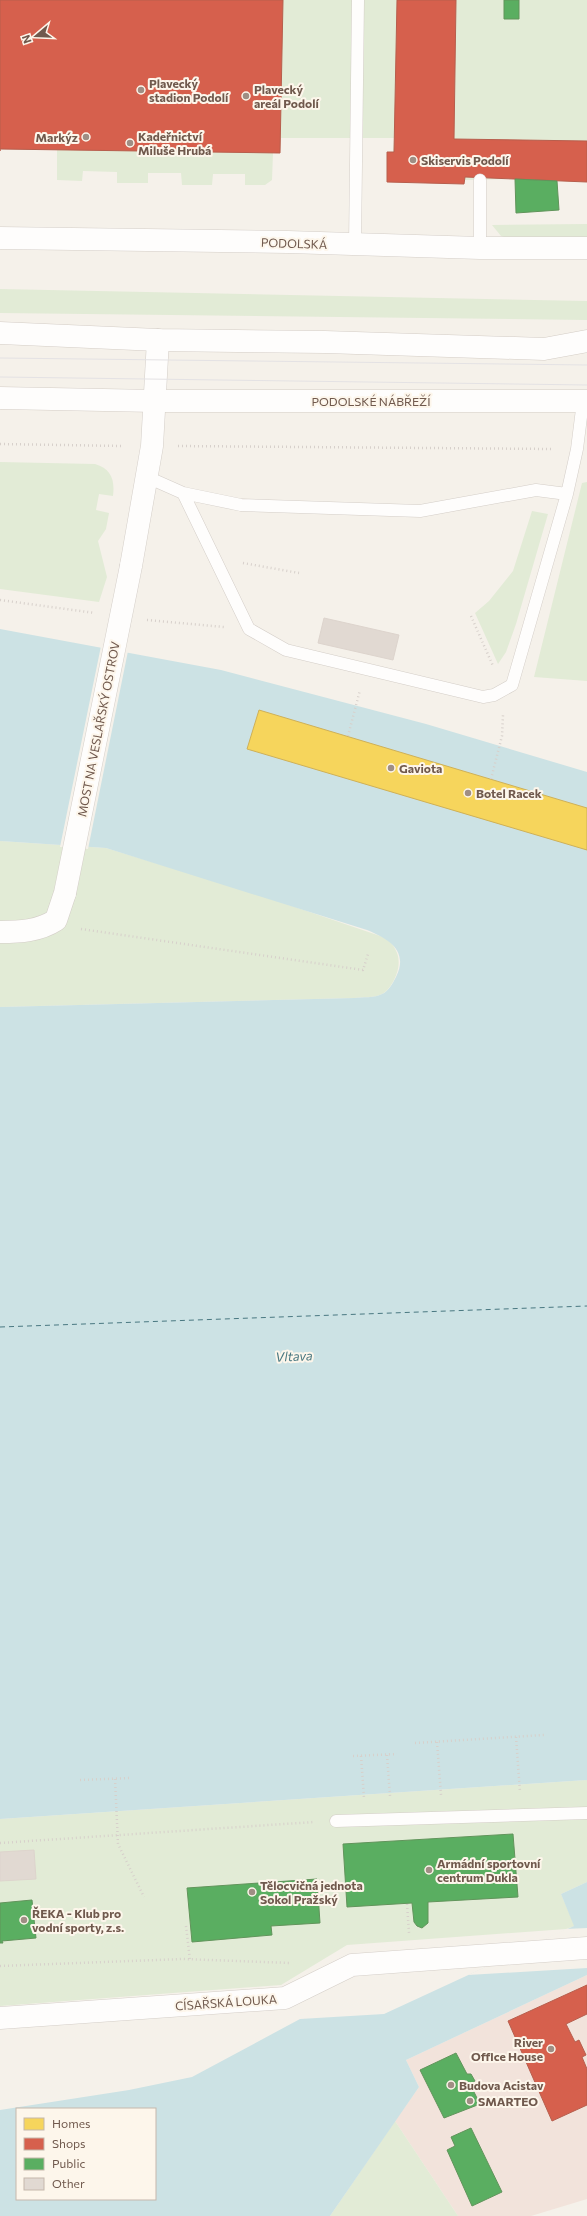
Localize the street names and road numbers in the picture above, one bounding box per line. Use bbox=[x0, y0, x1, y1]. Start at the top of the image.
street label: PODOLSKÁ bbox=[261, 235, 327, 251]
street label: PODOLSKÉ NÁBŘEŽÍ bbox=[311, 394, 431, 408]
street label: MOST NA VESLAŘSKÝ OSTROV bbox=[74, 640, 122, 818]
street label: CÍSAŘSKÁ LOUKA bbox=[175, 1991, 277, 2013]

